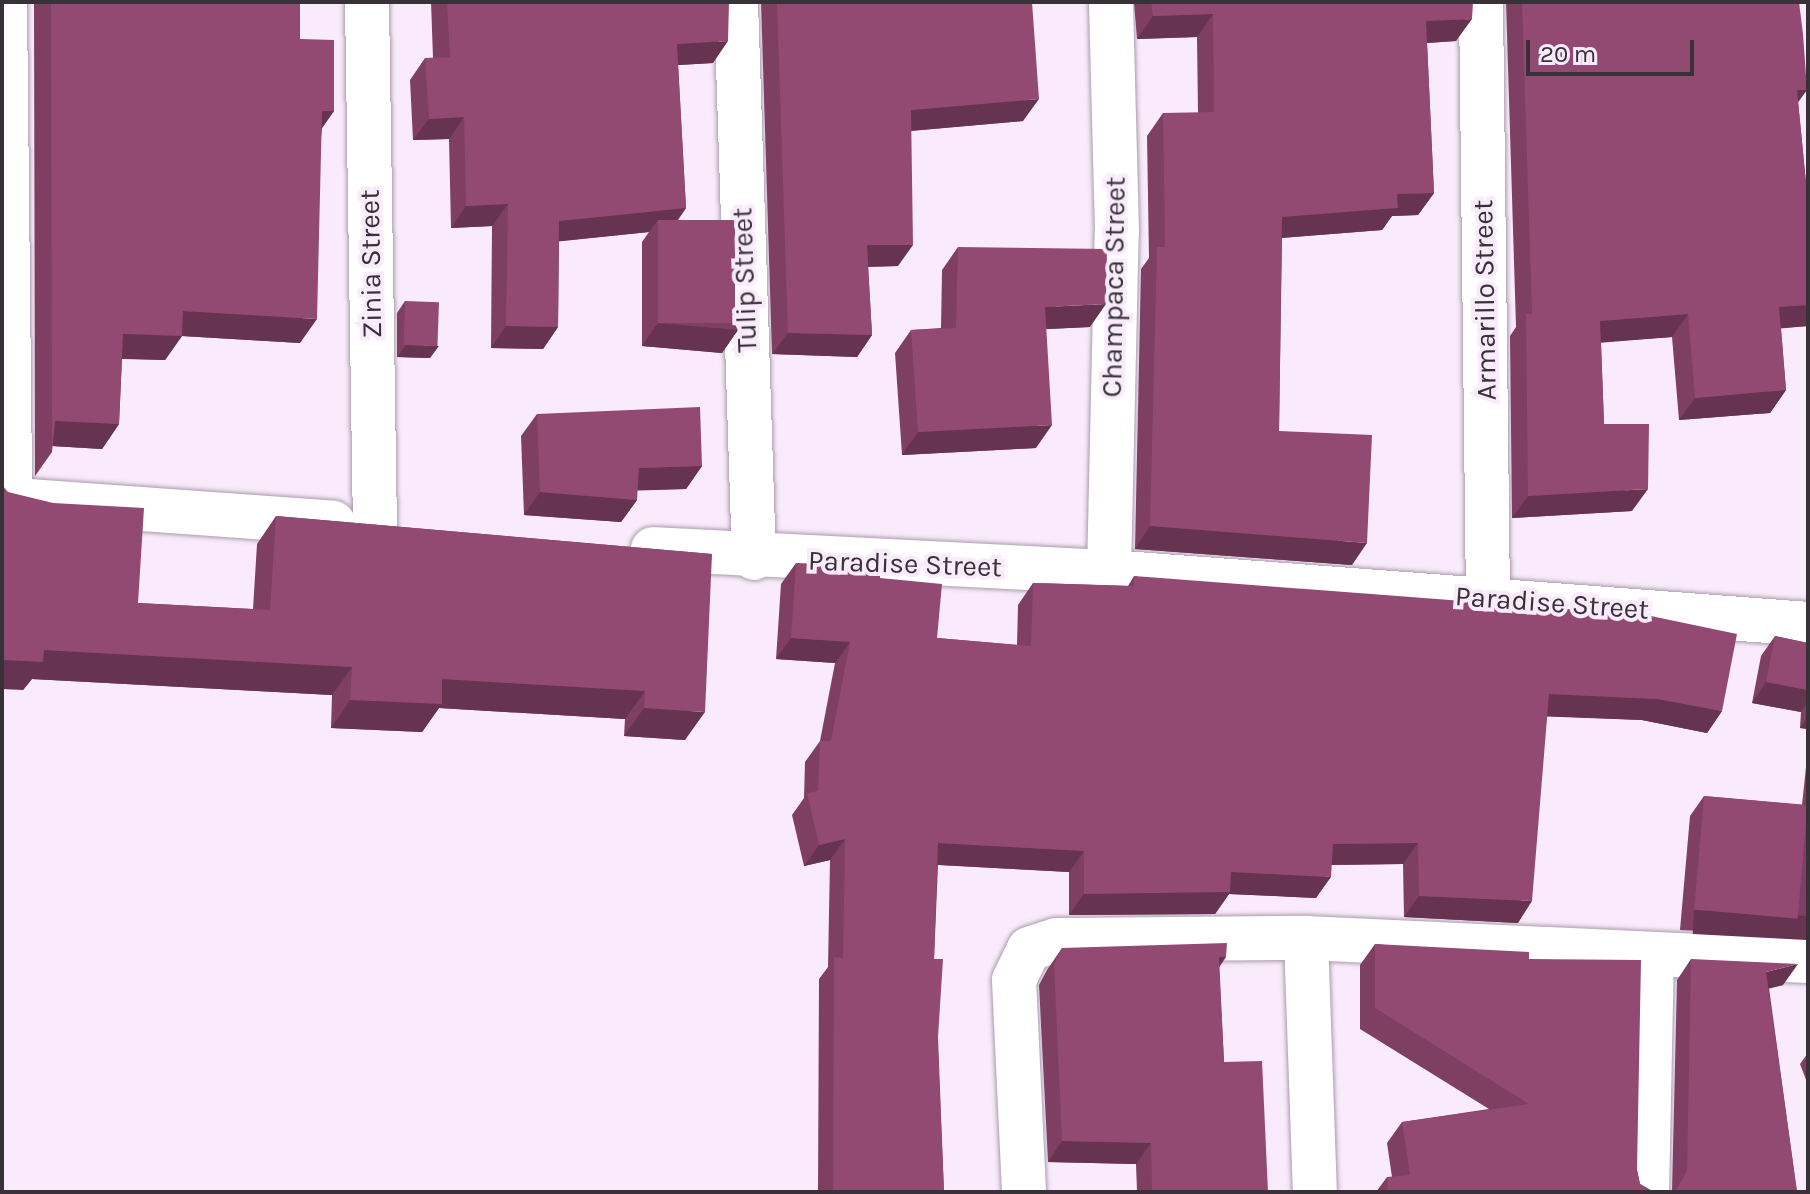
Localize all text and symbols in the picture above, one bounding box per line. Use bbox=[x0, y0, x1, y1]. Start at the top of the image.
scale bar bbox=[1530, 24, 1698, 74]
text: 20 m bbox=[1540, 40, 1596, 68]
street label: Champaca Street bbox=[1095, 176, 1133, 398]
street label: Zinia Street bbox=[353, 189, 389, 339]
street label: Armarillo Street bbox=[1466, 199, 1504, 401]
street label: Tulip Street bbox=[726, 207, 764, 353]
street label: Paradise Street bbox=[807, 544, 1003, 584]
street label: Paradise Street bbox=[1454, 579, 1650, 627]

